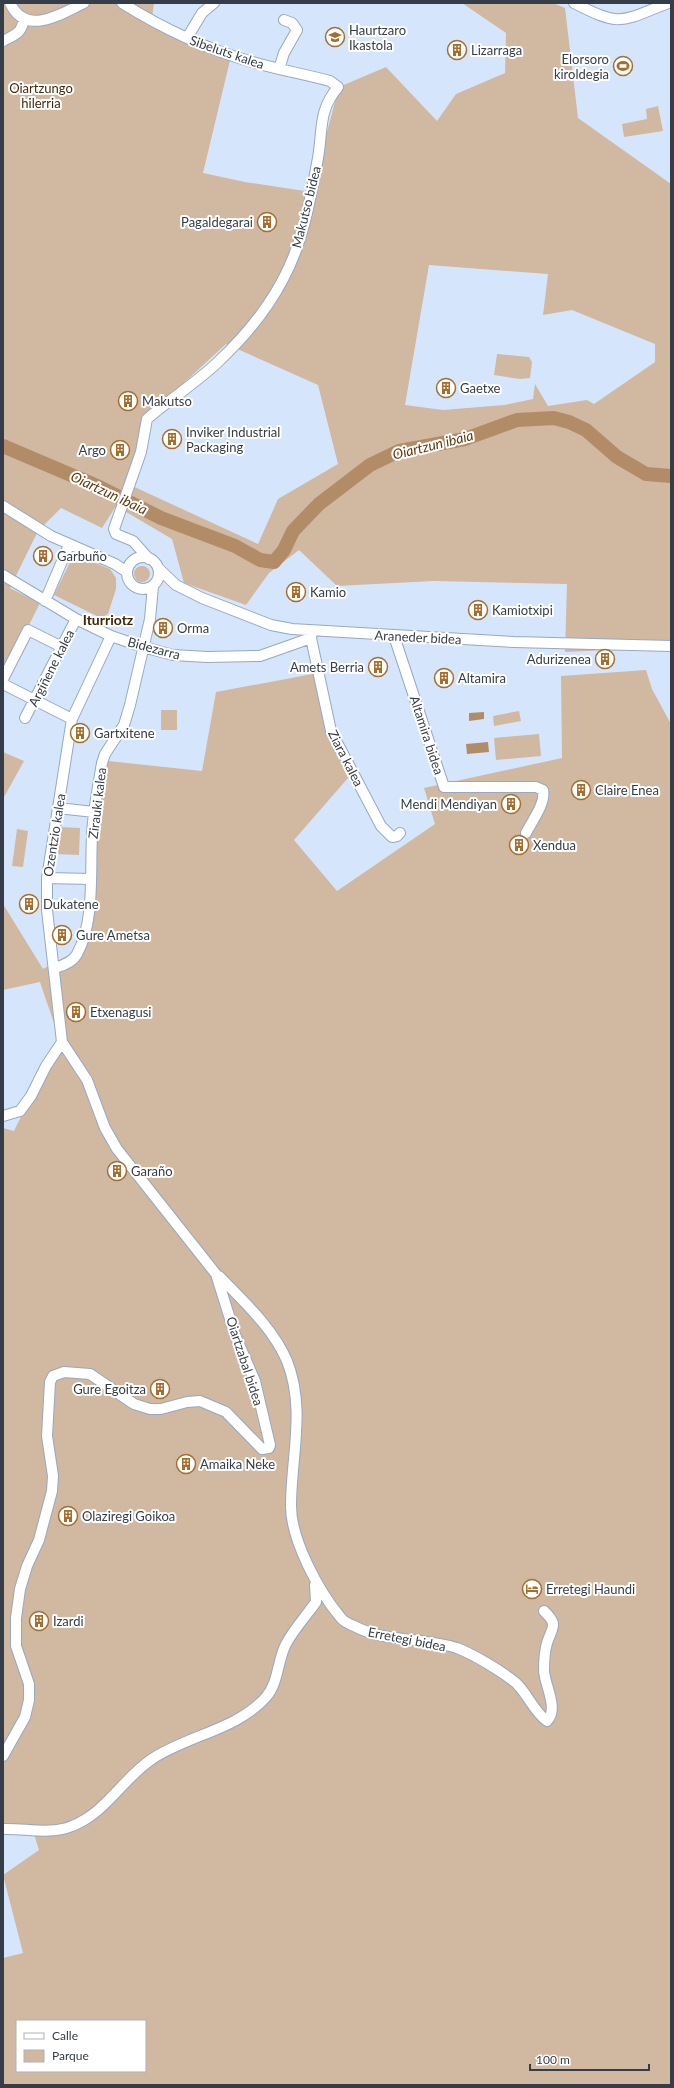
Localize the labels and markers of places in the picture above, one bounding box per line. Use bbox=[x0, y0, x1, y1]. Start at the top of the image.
place label: Haurtzaro Ikastola bbox=[349, 22, 406, 53]
school or university icon: Haurtzaro Ikastola bbox=[324, 26, 346, 48]
building icon: Lizarraga bbox=[446, 39, 468, 61]
place label: Lizarraga bbox=[471, 42, 522, 58]
place label: Elorsoro kiroldegia bbox=[554, 51, 609, 82]
sports icon: Elorsoro kiroldegia bbox=[612, 55, 634, 77]
building icon: Pagaldegarai bbox=[256, 211, 278, 233]
place label: Pagaldegarai bbox=[181, 214, 253, 230]
building icon: Gaetxe bbox=[435, 377, 457, 399]
place label: Gaetxe bbox=[460, 380, 501, 396]
building icon: Makutso bbox=[117, 390, 139, 412]
place label: Makutso bbox=[142, 393, 192, 409]
place label: Inviker Industrial Packaging bbox=[186, 424, 280, 455]
building icon: Inviker Industrial Packaging bbox=[161, 428, 183, 450]
building icon: Argo bbox=[109, 439, 131, 461]
place label: Argo bbox=[79, 442, 106, 458]
building icon: Garbuño bbox=[32, 545, 54, 567]
place label: Garbuño bbox=[57, 548, 107, 564]
building icon: Kamio bbox=[285, 581, 307, 603]
place label: Kamio bbox=[310, 584, 346, 600]
building icon: Kamiotxipi bbox=[467, 599, 489, 621]
place label: Kamiotxipi bbox=[492, 602, 553, 618]
building icon: Orma bbox=[152, 617, 174, 639]
place label: Orma bbox=[177, 620, 209, 636]
building icon: Adurizenea bbox=[594, 648, 616, 670]
place label: Adurizenea bbox=[527, 651, 591, 667]
building icon: Amets Berria bbox=[367, 656, 389, 678]
place label: Amets Berria bbox=[290, 659, 364, 675]
building icon: Altamira bbox=[433, 667, 455, 689]
place label: Altamira bbox=[458, 670, 506, 686]
building icon: Gartxitene bbox=[69, 722, 91, 744]
place label: Gartxitene bbox=[94, 725, 155, 741]
building icon: Claire Enea bbox=[570, 779, 592, 801]
place label: Claire Enea bbox=[595, 782, 659, 798]
building icon: Mendi Mendiyan bbox=[500, 793, 522, 815]
place label: Mendi Mendiyan bbox=[401, 796, 497, 812]
building icon: Xendua bbox=[508, 834, 530, 856]
place label: Xendua bbox=[533, 837, 576, 853]
building icon: Dukatene bbox=[18, 893, 40, 915]
place label: Dukatene bbox=[43, 896, 99, 912]
building icon: Gure Ametsa bbox=[51, 924, 73, 946]
place label: Gure Ametsa bbox=[76, 927, 150, 943]
building icon: Etxenagusi bbox=[65, 1001, 87, 1023]
place label: Etxenagusi bbox=[90, 1004, 151, 1020]
building icon: Garaño bbox=[106, 1160, 128, 1182]
place label: Garaño bbox=[131, 1163, 173, 1179]
building icon: Gure Egoitza bbox=[149, 1378, 171, 1400]
place label: Gure Egoitza bbox=[73, 1381, 146, 1397]
building icon: Amaika Neke bbox=[175, 1453, 197, 1475]
place label: Amaika Neke bbox=[200, 1456, 275, 1472]
building icon: Olaziregi Goikoa bbox=[57, 1505, 79, 1527]
place label: Olaziregi Goikoa bbox=[82, 1508, 175, 1524]
hotel icon: Erretegi Haundi bbox=[521, 1578, 543, 1600]
place label: Erretegi Haundi bbox=[546, 1581, 635, 1597]
building icon: Izardi bbox=[28, 1610, 50, 1632]
place label: Izardi bbox=[53, 1613, 84, 1629]

